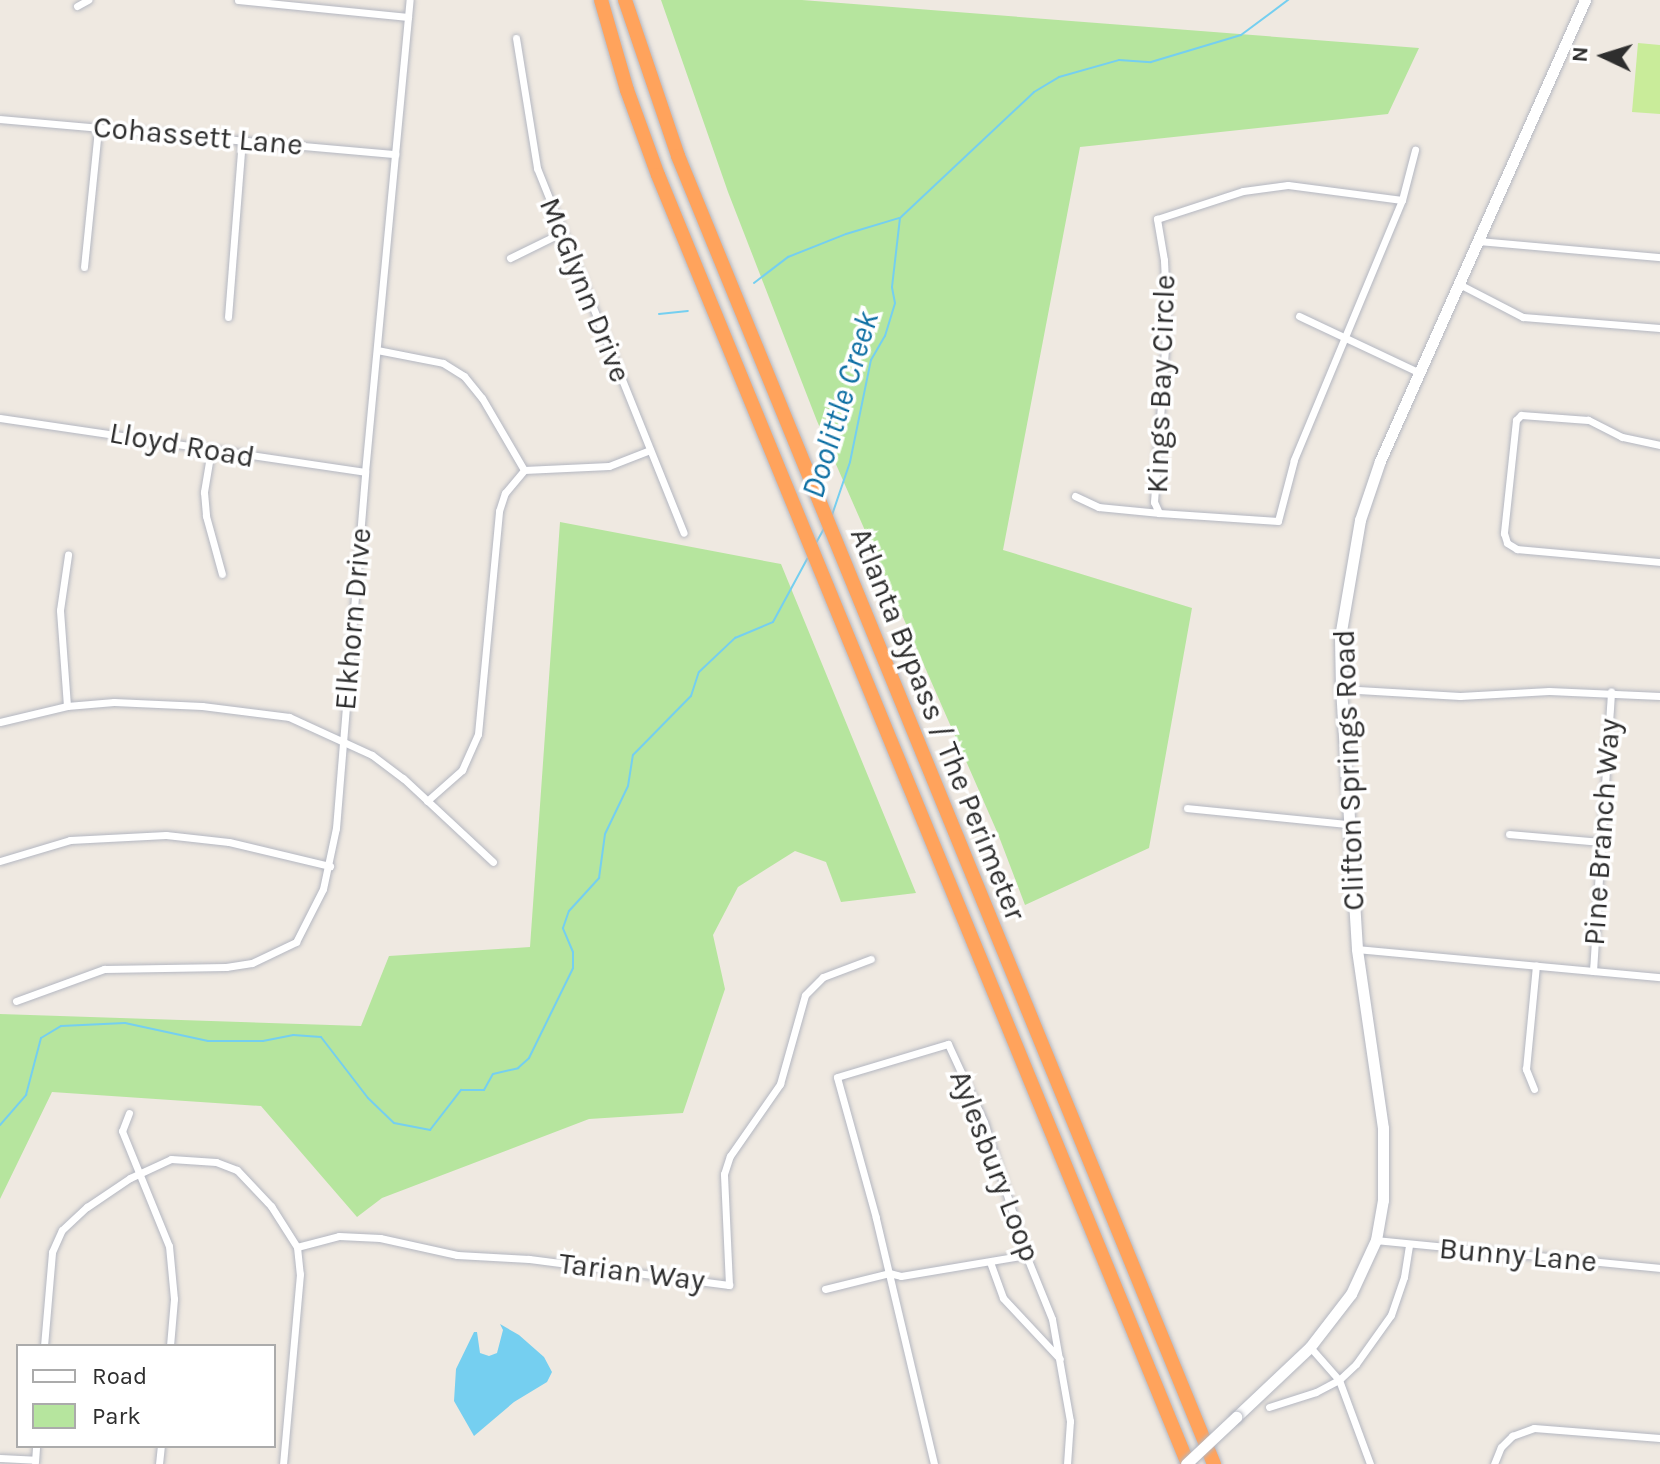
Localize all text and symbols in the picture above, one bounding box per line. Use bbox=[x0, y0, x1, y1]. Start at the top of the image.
north arrow bbox=[1564, 16, 1644, 96]
text: N bbox=[1567, 46, 1594, 63]
street label: Cohassett Lane bbox=[92, 109, 304, 163]
street label: McGlynn Drive bbox=[532, 192, 638, 388]
street label: Kings Bay Circle bbox=[1139, 274, 1183, 494]
water label: Doolittle Creek bbox=[794, 307, 888, 503]
street label: Lloyd Road bbox=[107, 415, 257, 475]
street label: Atlanta Bypass / The Perimeter bbox=[843, 522, 1033, 926]
street label: Elkhorn Drive bbox=[327, 526, 379, 712]
street label: Clifton Springs Road bbox=[1326, 629, 1372, 911]
street label: Pine Branch Way bbox=[1576, 717, 1628, 947]
street label: Aylesbury Loop bbox=[942, 1065, 1048, 1267]
street label: Bunny Lane bbox=[1438, 1230, 1598, 1280]
street label: Tarian Way bbox=[557, 1245, 707, 1299]
legend bbox=[16, 1344, 276, 1448]
text: Road bbox=[92, 1362, 147, 1390]
text: Park bbox=[92, 1402, 141, 1430]

